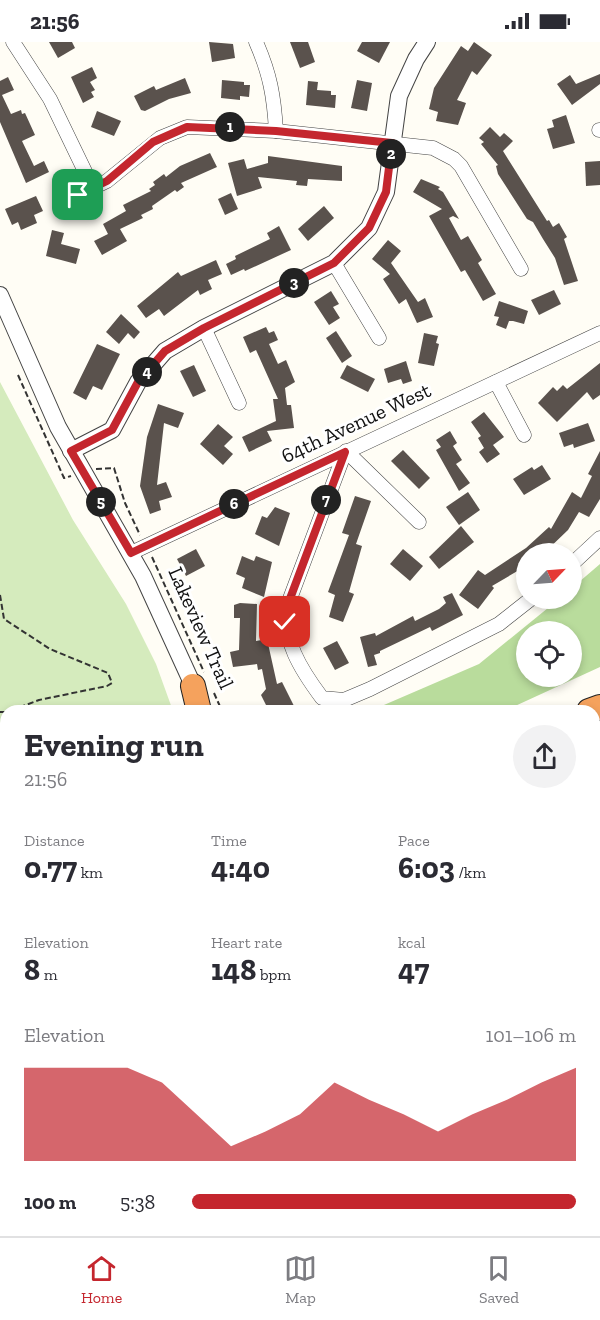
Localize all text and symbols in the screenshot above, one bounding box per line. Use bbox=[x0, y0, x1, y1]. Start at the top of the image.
text: 21:56 bbox=[30, 8, 79, 35]
pin: 1 bbox=[215, 112, 245, 142]
text: 1 bbox=[227, 117, 233, 136]
pin: 2 bbox=[376, 139, 406, 169]
text: 2 bbox=[387, 144, 395, 163]
pin bbox=[52, 169, 103, 220]
icon: arrive bbox=[61, 178, 94, 211]
pin: 3 bbox=[279, 268, 309, 298]
text: 3 bbox=[290, 273, 298, 292]
pin: 4 bbox=[132, 357, 162, 387]
text: 4 bbox=[142, 362, 152, 381]
street label: 64th Avenue West bbox=[277, 377, 435, 468]
pin: 7 bbox=[311, 485, 341, 515]
pin: 5 bbox=[86, 487, 116, 517]
pin: 6 bbox=[219, 489, 249, 519]
text: 7 bbox=[322, 490, 330, 509]
text: 5 bbox=[97, 492, 105, 511]
text: 6 bbox=[230, 494, 238, 513]
north arrow bbox=[516, 543, 582, 609]
map controls bbox=[516, 543, 582, 687]
street label: Lakeview Trail bbox=[163, 563, 240, 693]
pin bbox=[259, 596, 310, 647]
icon: check bbox=[268, 605, 301, 638]
button: locate bbox=[516, 621, 582, 687]
text: Evening run bbox=[24, 725, 204, 764]
button: share bbox=[513, 725, 576, 788]
text: 21:56 bbox=[24, 767, 67, 791]
text: Distance bbox=[24, 831, 85, 850]
text: Time bbox=[211, 831, 247, 850]
text: Pace bbox=[398, 831, 430, 850]
text: 0.77 bbox=[24, 850, 77, 886]
text: 4:40 bbox=[211, 850, 270, 886]
text: 6:03 bbox=[398, 850, 455, 886]
text: km bbox=[77, 863, 103, 882]
text: /km bbox=[455, 863, 486, 882]
text: Elevation bbox=[24, 933, 89, 952]
text: Heart rate bbox=[211, 933, 282, 952]
text: kcal bbox=[398, 933, 425, 952]
text: 8 bbox=[24, 952, 40, 988]
text: 148 bbox=[211, 952, 256, 988]
text: 47 bbox=[398, 952, 429, 988]
text: m bbox=[40, 965, 58, 984]
text: bpm bbox=[256, 965, 291, 984]
text: Elevation bbox=[24, 1023, 105, 1047]
text: 101–106 m bbox=[486, 1023, 576, 1047]
text: 100 m bbox=[24, 1190, 76, 1214]
text: 5:38 bbox=[120, 1190, 155, 1214]
tab: Home bbox=[81, 1252, 122, 1307]
tab: Map bbox=[284, 1252, 317, 1307]
tab: Saved bbox=[479, 1252, 519, 1307]

